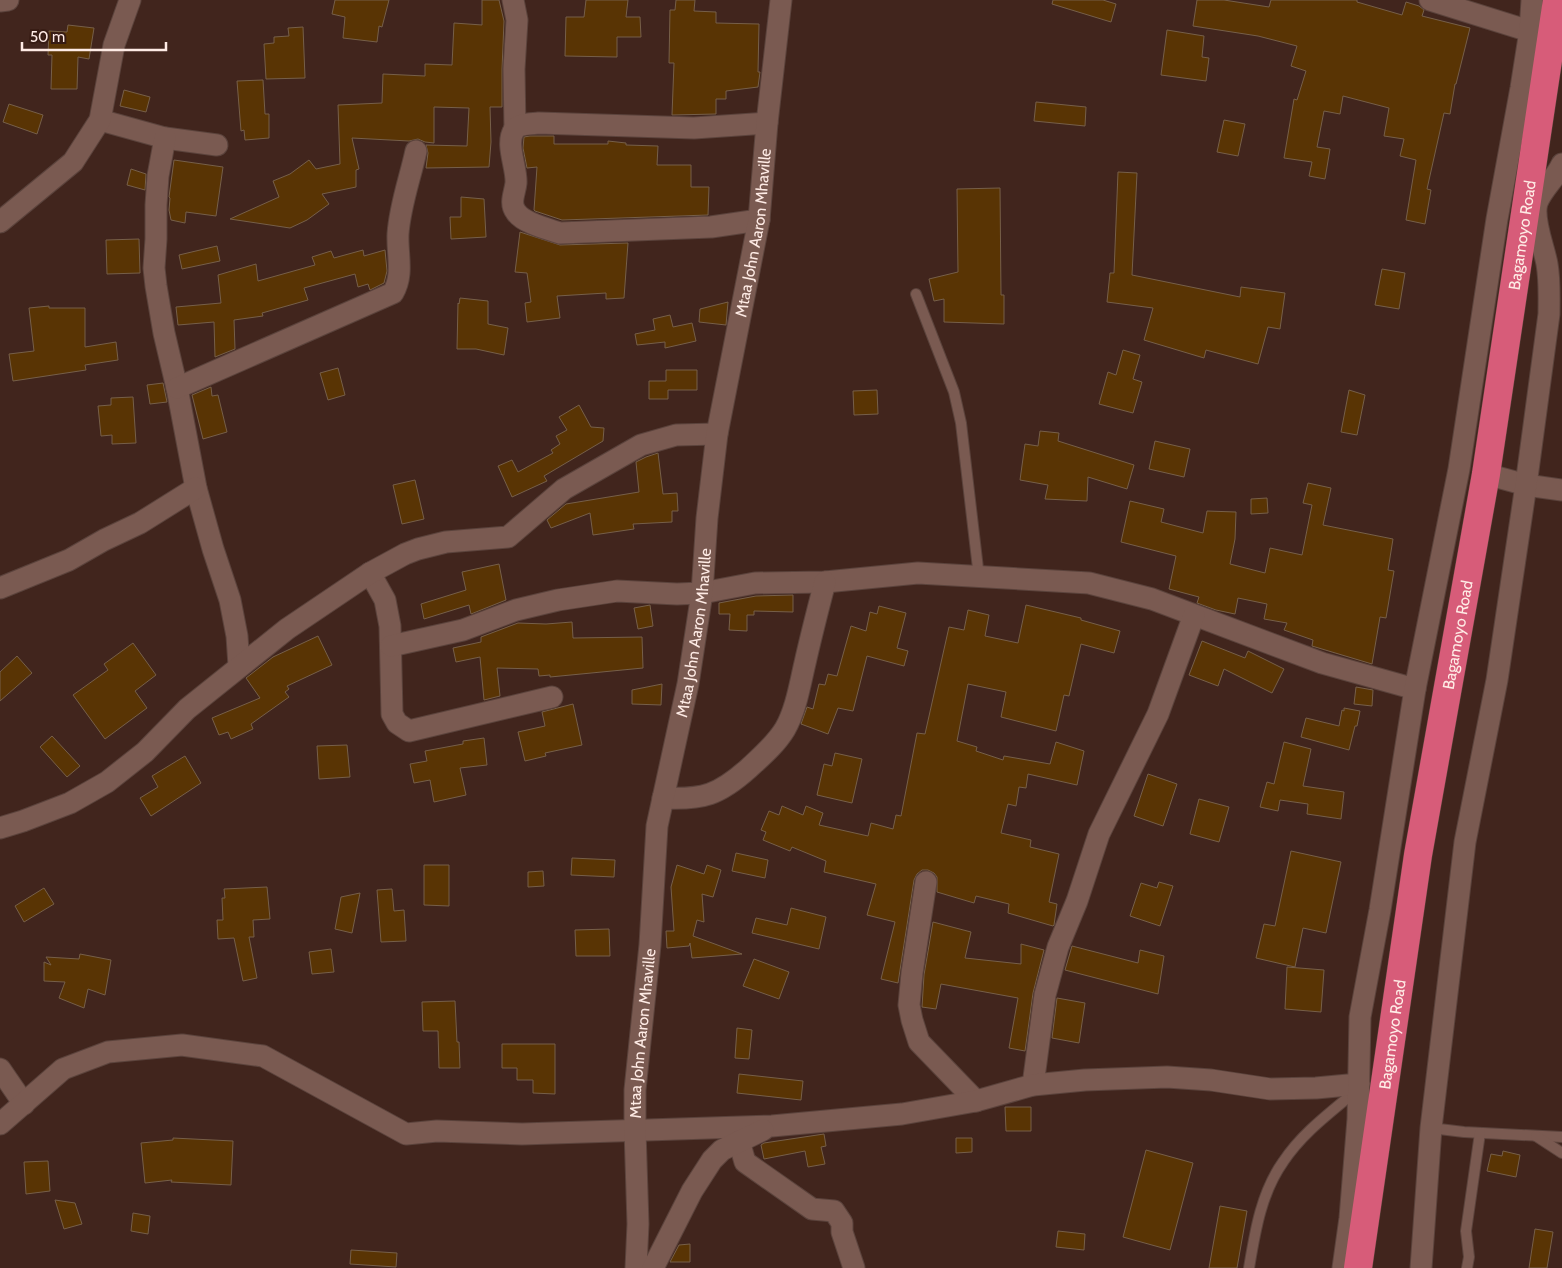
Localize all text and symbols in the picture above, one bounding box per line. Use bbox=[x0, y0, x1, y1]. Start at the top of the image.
scale bar bbox=[22, 20, 166, 52]
text: 50 m bbox=[30, 28, 65, 46]
street label: Mtaa John Aaron Mhaville bbox=[731, 148, 775, 319]
street label: Bagamoyo Road bbox=[1505, 179, 1540, 291]
street label: Mtaa John Aaron Mhaville bbox=[672, 548, 715, 719]
street label: Bagamoyo Road bbox=[1439, 579, 1477, 691]
street label: Mtaa John Aaron Mhaville bbox=[626, 948, 660, 1118]
street label: Bagamoyo Road bbox=[1375, 978, 1410, 1091]

